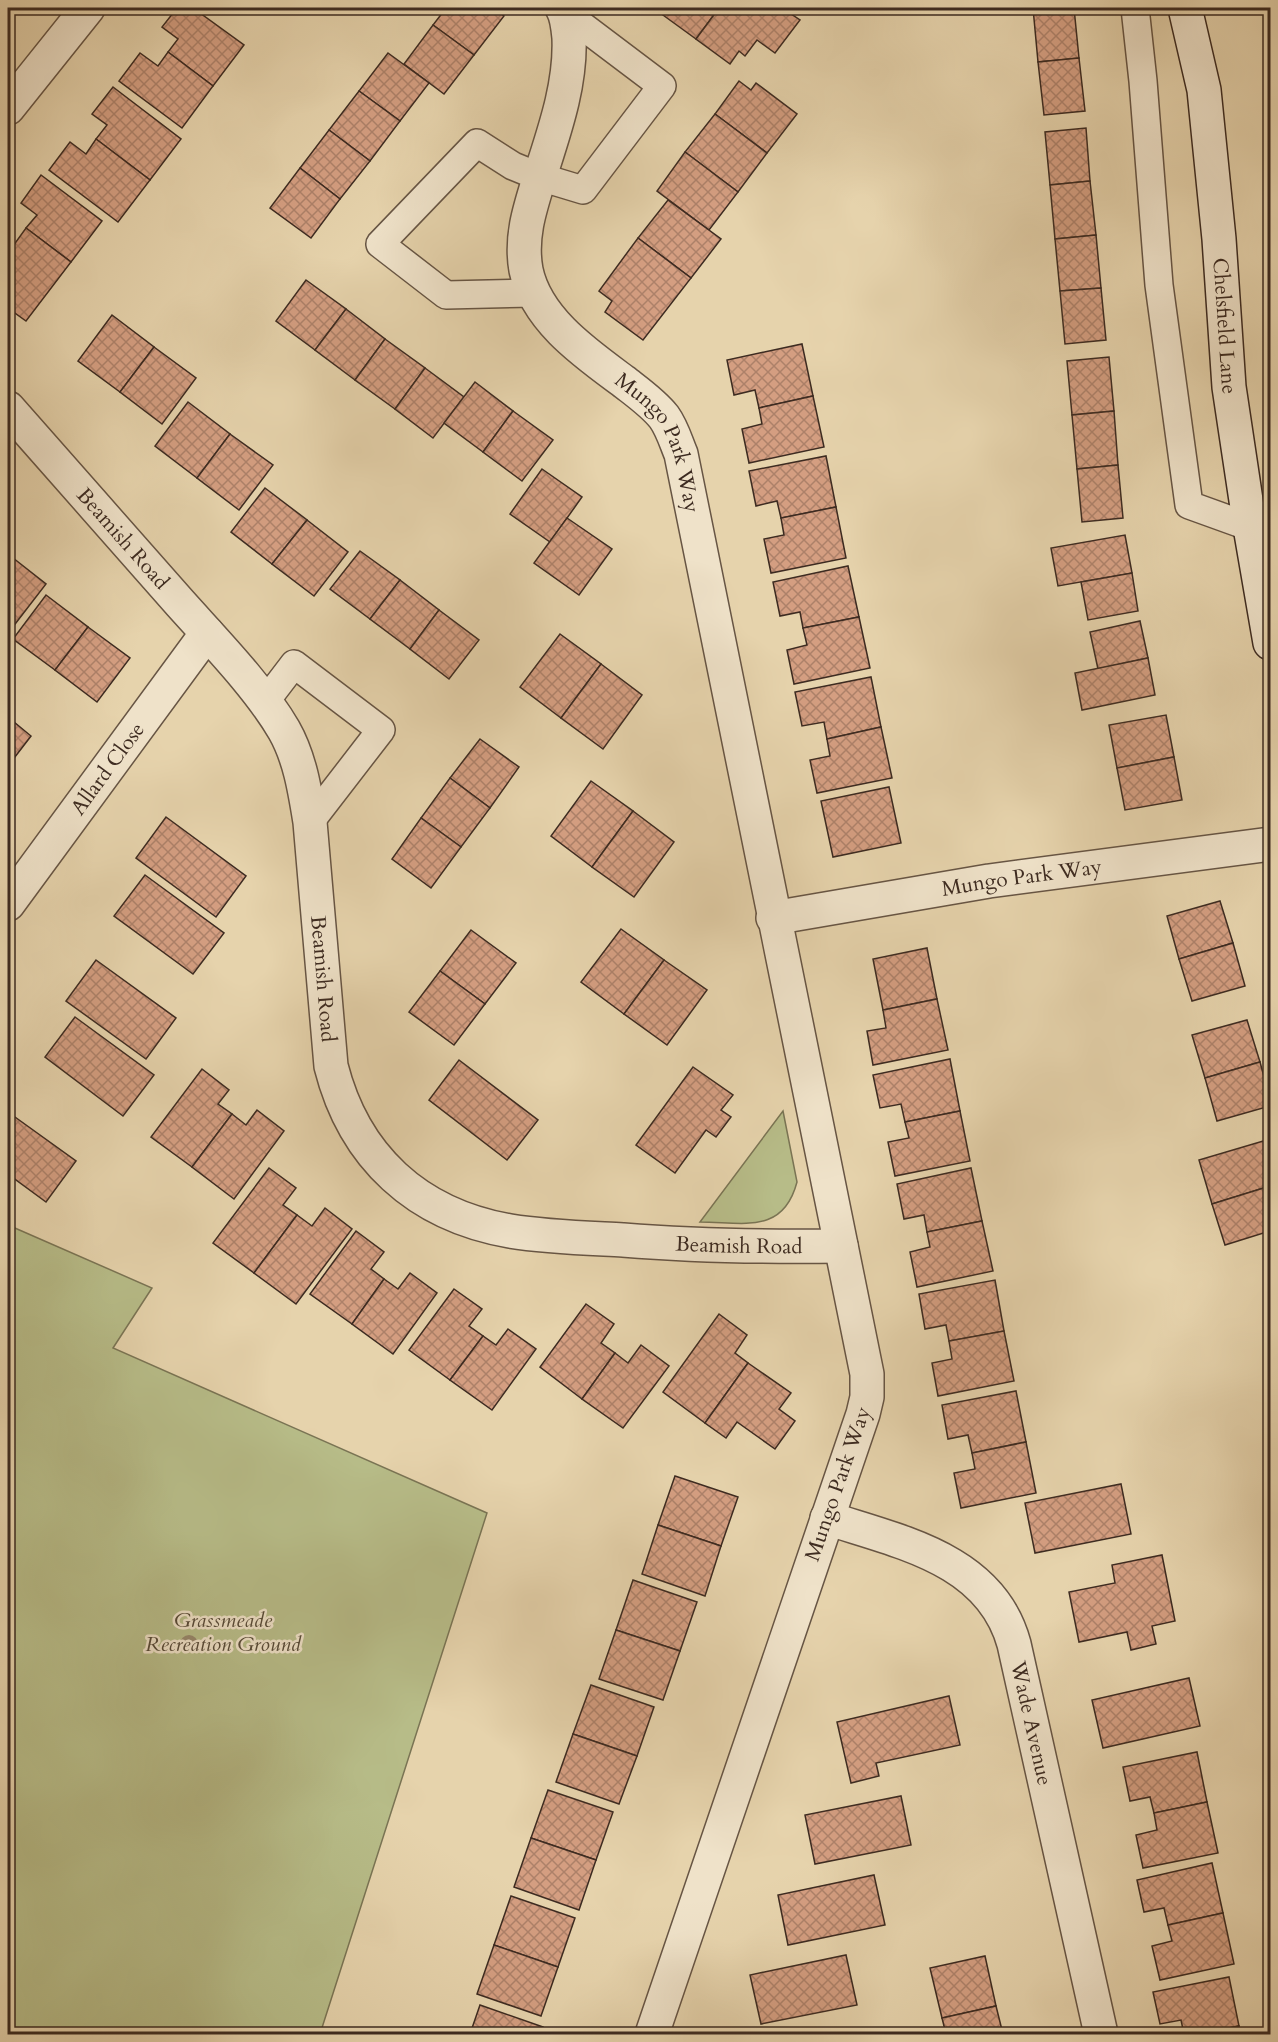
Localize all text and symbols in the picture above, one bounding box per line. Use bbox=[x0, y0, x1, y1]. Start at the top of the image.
street label: Chelsfield Lane bbox=[1206, 257, 1244, 396]
street label: Mungo Park Way bbox=[609, 366, 707, 515]
street label: Beamish Road bbox=[70, 481, 176, 596]
street label: Allard Close bbox=[64, 716, 151, 821]
street label: Mungo Park Way bbox=[939, 852, 1104, 903]
street label: Beamish Road bbox=[304, 914, 343, 1043]
street label: Beamish Road bbox=[675, 1229, 803, 1261]
street label: Mungo Park Way bbox=[798, 1403, 878, 1565]
park label: Grassmeade Recreation Ground bbox=[145, 1606, 302, 1659]
street label: Wade Avenue bbox=[1004, 1657, 1060, 1788]

